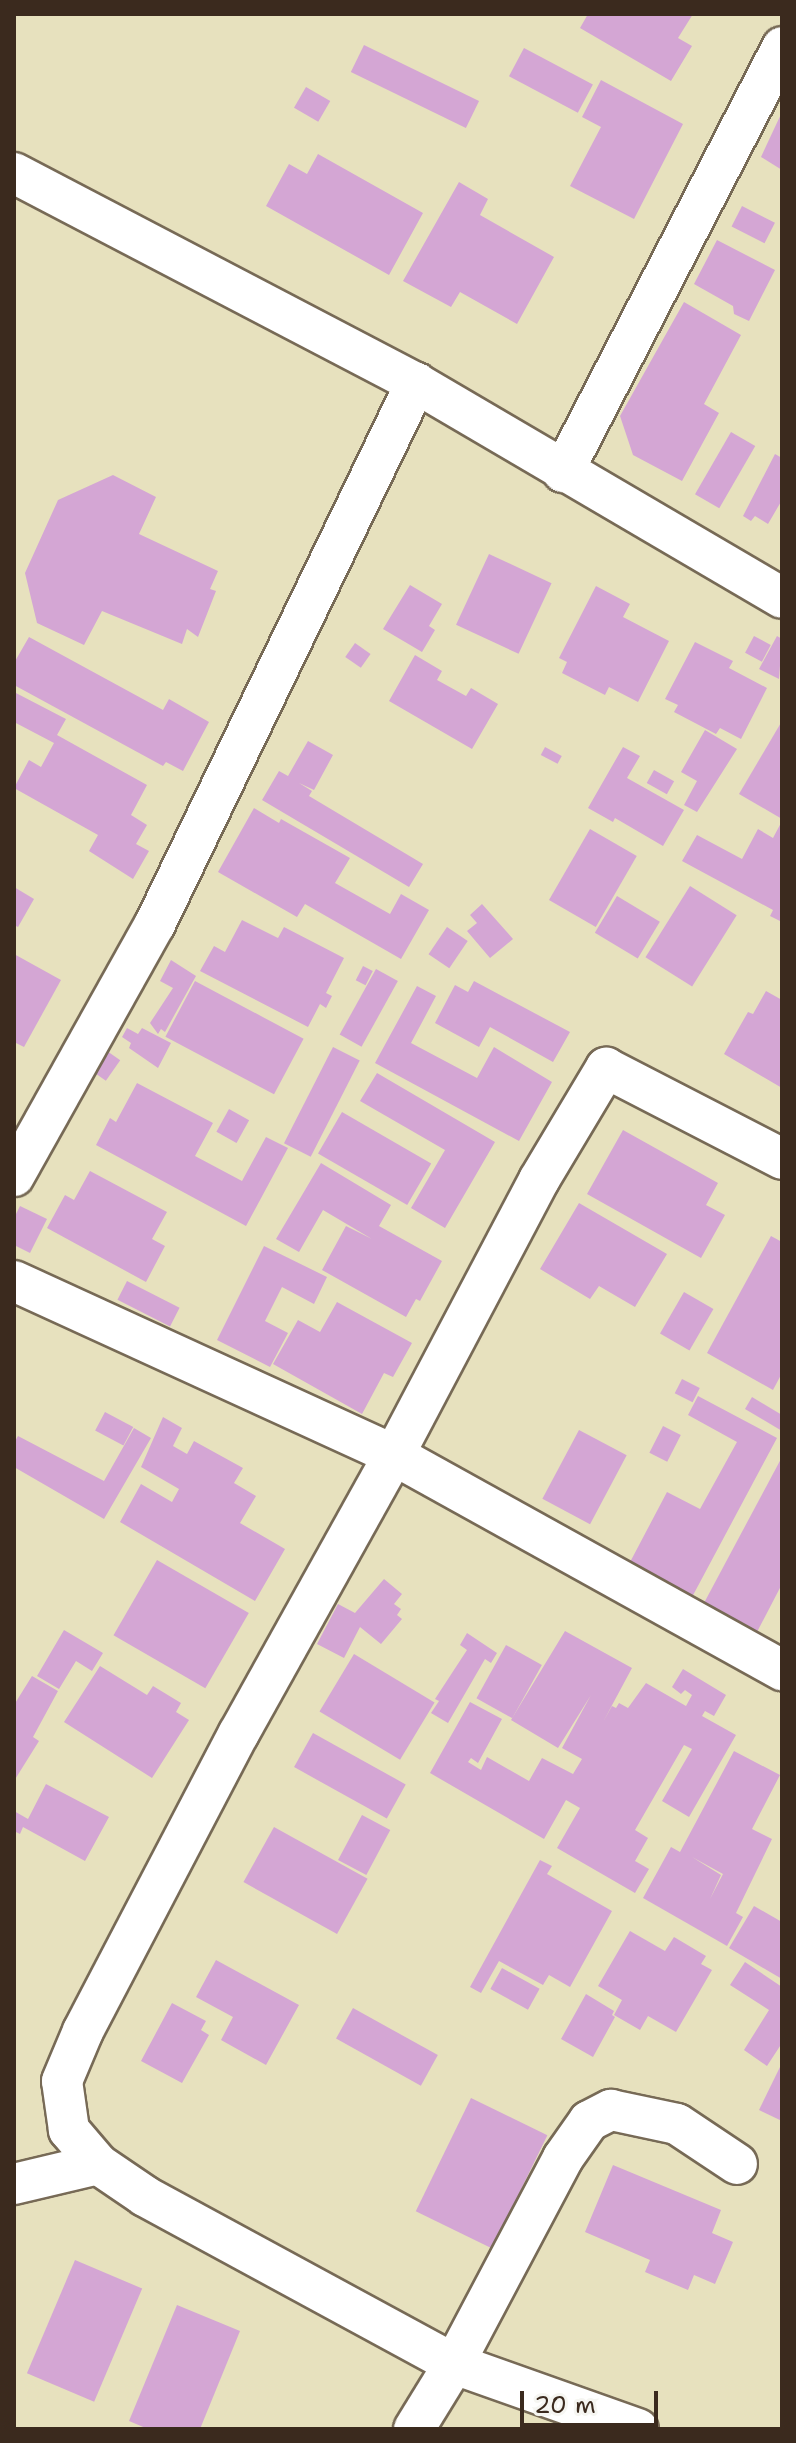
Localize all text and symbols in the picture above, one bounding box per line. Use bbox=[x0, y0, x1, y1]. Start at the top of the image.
scale bar bbox=[524, 2375, 662, 2425]
text: 20 m bbox=[534, 2389, 596, 2421]

